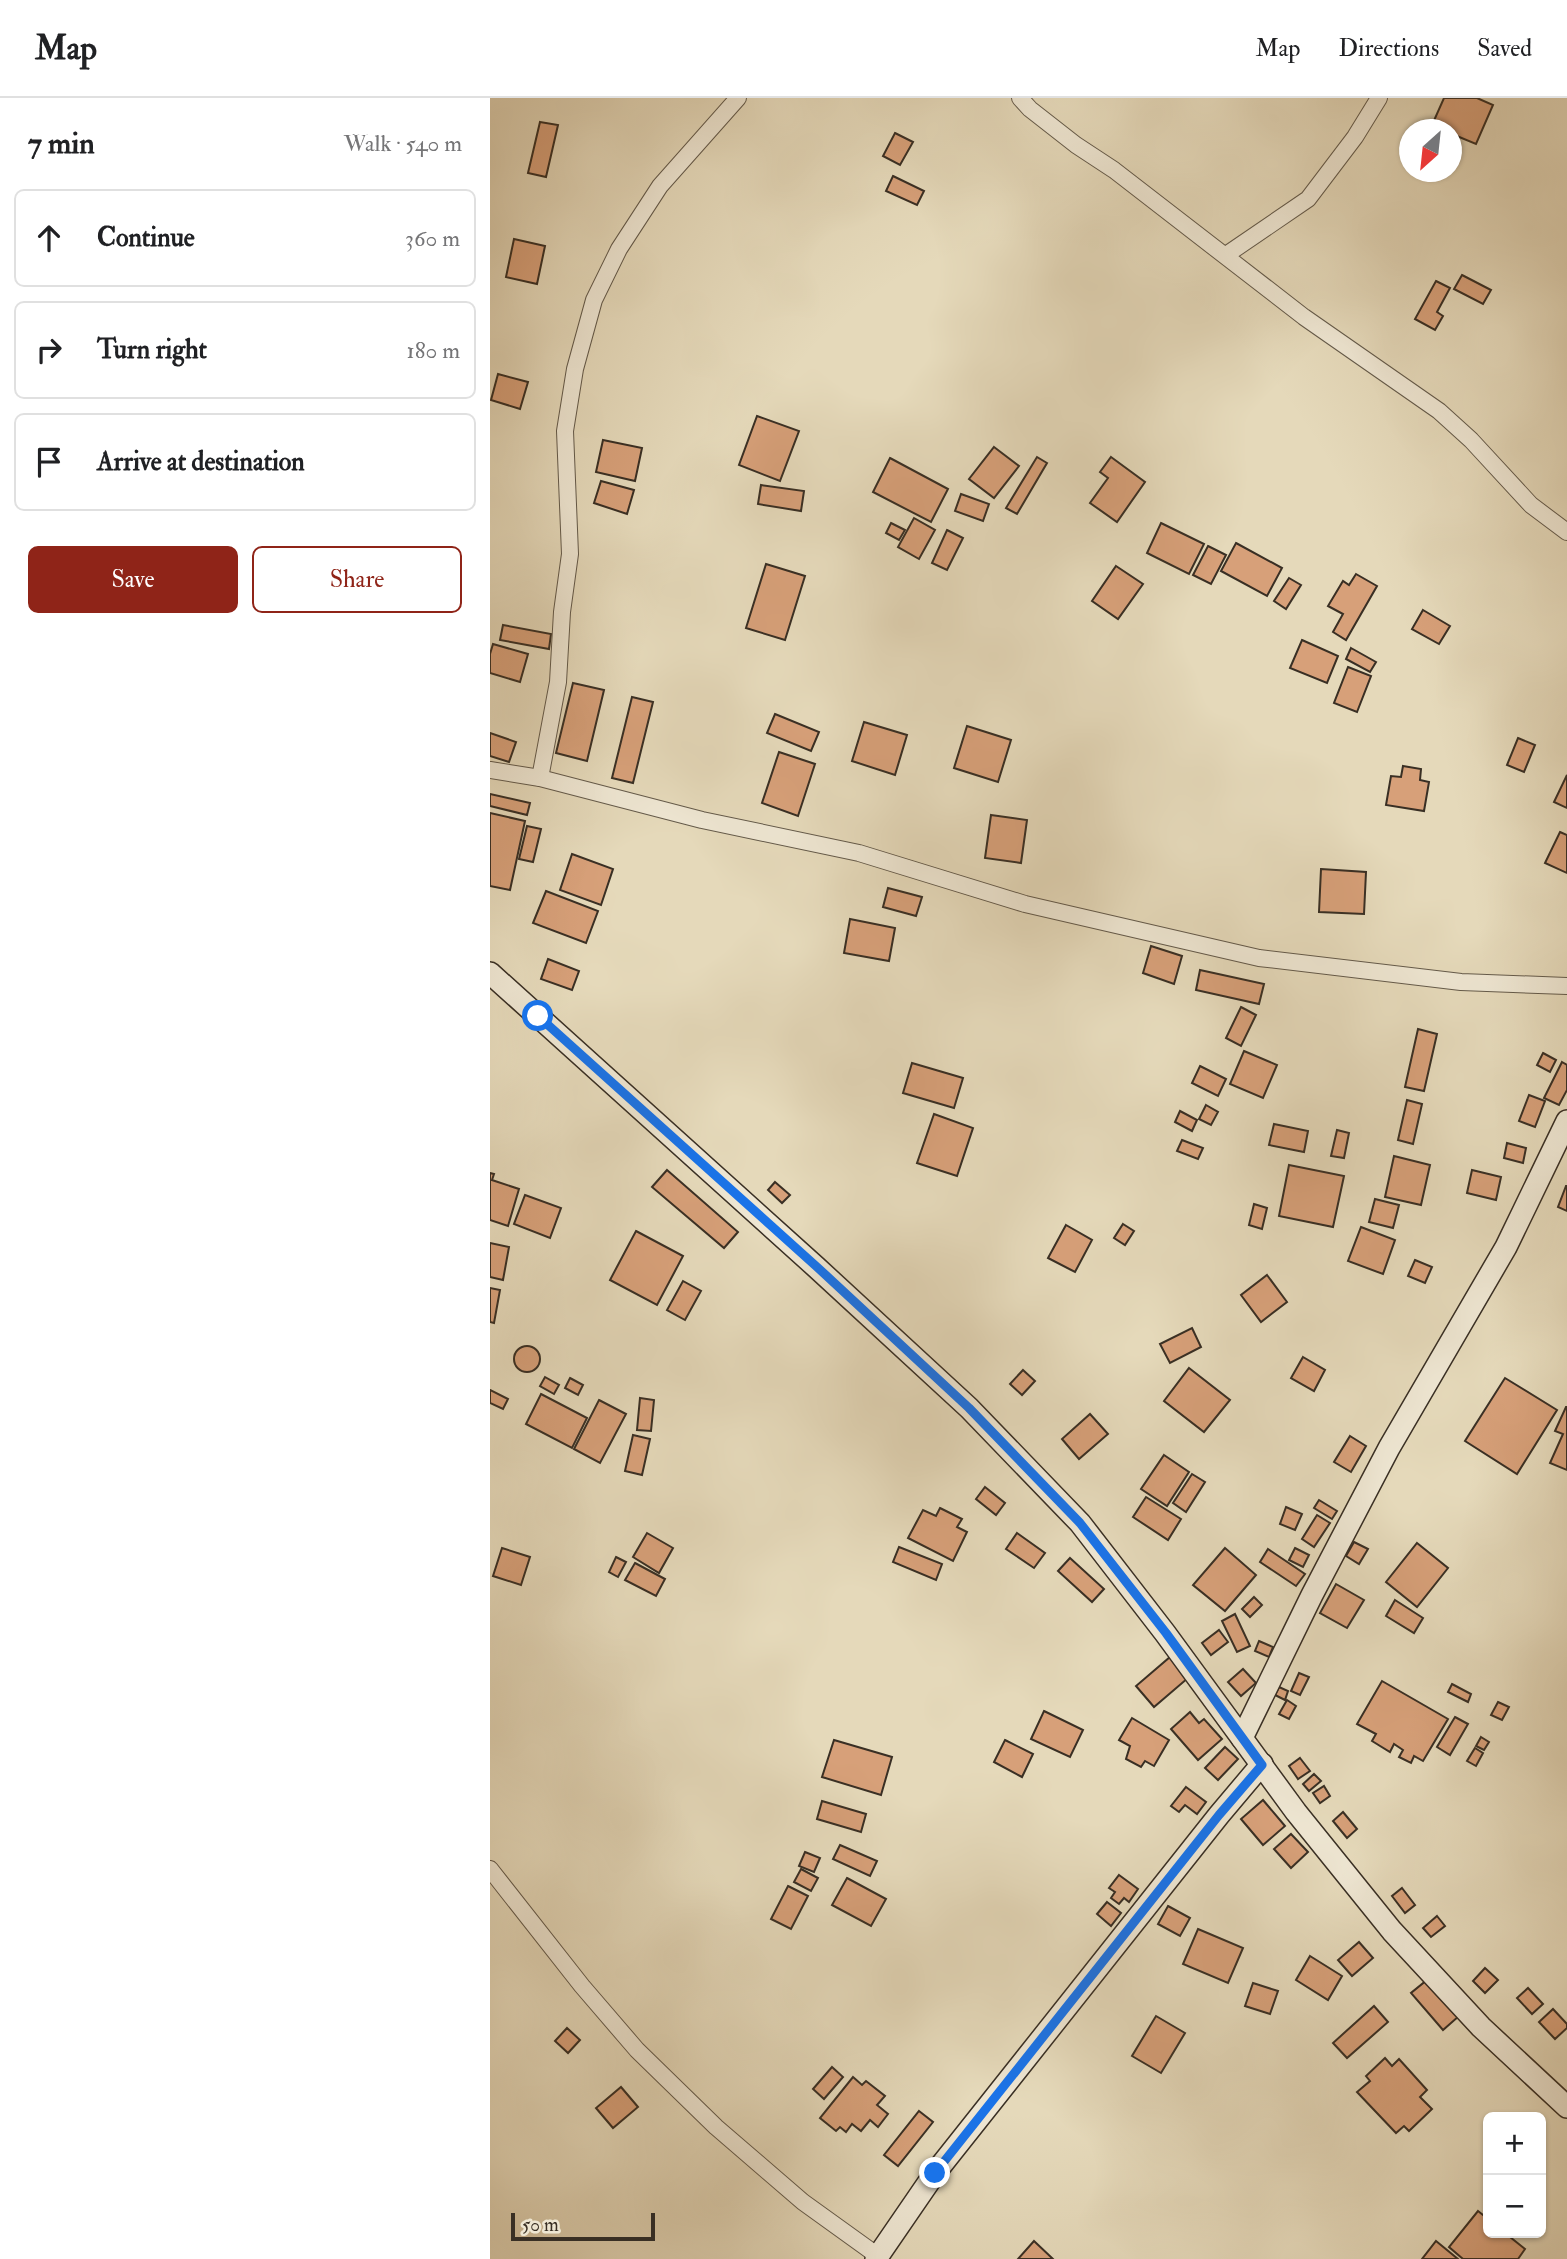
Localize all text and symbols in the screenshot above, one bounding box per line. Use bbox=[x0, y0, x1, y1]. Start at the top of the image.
text: Map bbox=[35, 28, 97, 69]
text: Map bbox=[1255, 33, 1300, 64]
text: Directions bbox=[1338, 33, 1439, 64]
text: Saved bbox=[1477, 33, 1532, 64]
north arrow bbox=[1399, 119, 1462, 182]
text: 7 min bbox=[28, 125, 95, 162]
text: Walk · 540 m bbox=[344, 129, 462, 158]
icon: ahead bbox=[30, 219, 68, 257]
text: Continue bbox=[97, 222, 195, 254]
text: 360 m bbox=[405, 224, 460, 253]
icon: right bbox=[30, 331, 68, 369]
text: Turn right bbox=[97, 334, 207, 366]
text: 180 m bbox=[407, 336, 460, 365]
icon: arrive bbox=[30, 443, 68, 481]
text: Arrive at destination bbox=[97, 446, 305, 478]
button: Save bbox=[28, 546, 238, 613]
button: Share bbox=[252, 546, 462, 613]
route start bbox=[522, 1000, 553, 1031]
map controls bbox=[1483, 2112, 1546, 2238]
button: + bbox=[1483, 2112, 1546, 2175]
route end bbox=[919, 2157, 950, 2188]
button: − bbox=[1483, 2175, 1546, 2238]
scale bar bbox=[511, 2210, 654, 2242]
text: 50 m bbox=[522, 2213, 559, 2237]

